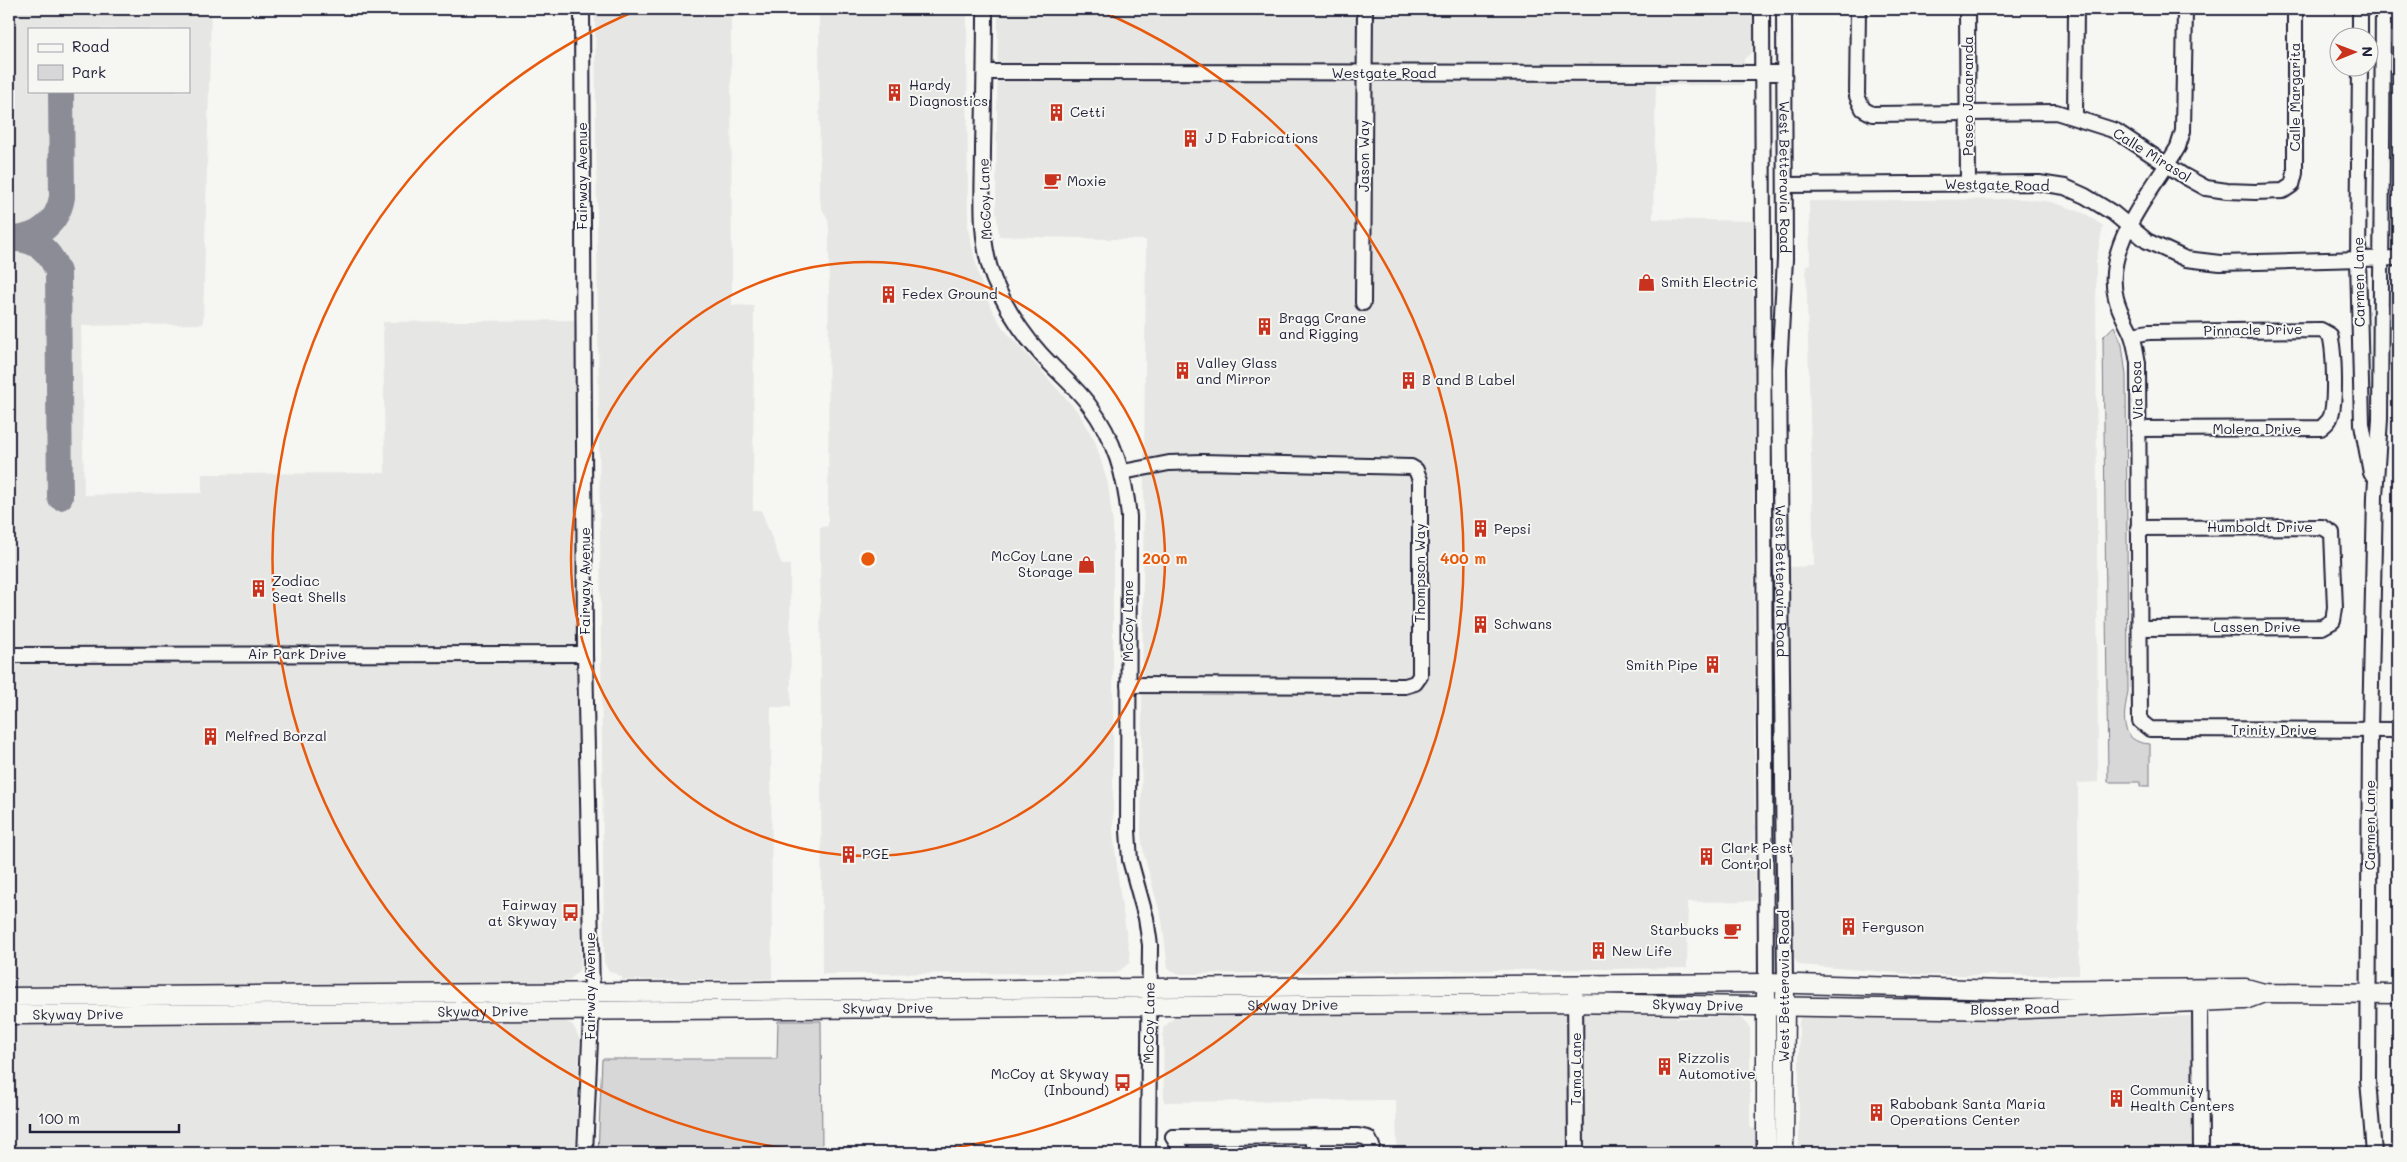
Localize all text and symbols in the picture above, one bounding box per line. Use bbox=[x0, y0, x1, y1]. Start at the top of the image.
legend bbox=[28, 28, 190, 92]
north arrow bbox=[2330, 28, 2380, 78]
text: Road bbox=[72, 36, 109, 56]
street label: Paseo Jacaranda bbox=[1958, 36, 1977, 156]
street label: Calle Margarita bbox=[2285, 43, 2304, 151]
text: N bbox=[2358, 46, 2377, 57]
text: Park bbox=[72, 62, 106, 82]
street label: Westgate Road bbox=[1332, 63, 1437, 82]
place label: Hardy Diagnostics bbox=[909, 75, 988, 110]
building icon: Hardy Diagnostics bbox=[885, 83, 905, 103]
street label: West Betteravia Road bbox=[1775, 101, 1795, 253]
building icon: Cetti bbox=[1046, 102, 1066, 122]
place label: Cetti bbox=[1070, 102, 1105, 121]
street label: Jason Way bbox=[1354, 120, 1373, 192]
street label: Fairway Avenue bbox=[572, 122, 591, 230]
street label: Calle Mirasol bbox=[2110, 123, 2195, 186]
building icon: J D Fabrications bbox=[1181, 128, 1201, 148]
place label: J D Fabrications bbox=[1205, 128, 1318, 147]
street label: McCoy Lane bbox=[974, 158, 995, 240]
cafe icon: Moxie bbox=[1043, 171, 1063, 191]
place label: Moxie bbox=[1067, 171, 1107, 190]
street label: Westgate Road bbox=[1944, 174, 2050, 195]
street label: Carmen Lane bbox=[2348, 237, 2369, 327]
shop icon: Smith Electric bbox=[1637, 272, 1657, 292]
place label: Smith Electric bbox=[1661, 272, 1757, 291]
building icon: Fedex Ground bbox=[878, 284, 898, 304]
place label: Fedex Ground bbox=[902, 284, 998, 303]
place label: Bragg Crane and Rigging bbox=[1279, 308, 1366, 343]
building icon: Bragg Crane and Rigging bbox=[1255, 316, 1275, 336]
street label: Pinnacle Drive bbox=[2203, 319, 2303, 340]
place label: Valley Glass and Mirror bbox=[1196, 353, 1277, 388]
street label: Via Rosa bbox=[2126, 360, 2147, 420]
building icon: Valley Glass and Mirror bbox=[1172, 361, 1192, 381]
building icon: B and B Label bbox=[1398, 370, 1418, 390]
place label: B and B Label bbox=[1422, 370, 1515, 389]
street label: Molera Drive bbox=[2213, 419, 2301, 438]
street label: West Betteravia Road bbox=[1771, 505, 1792, 657]
street label: Humboldt Drive bbox=[2207, 517, 2313, 536]
building icon: Pepsi bbox=[1470, 519, 1490, 539]
place label: Pepsi bbox=[1494, 519, 1531, 538]
street label: Thompson Way bbox=[1410, 523, 1429, 623]
street label: Fairway Avenue bbox=[575, 527, 594, 635]
place label: McCoy Lane Storage bbox=[991, 546, 1073, 581]
text: 200 m bbox=[1143, 548, 1188, 568]
text: 400 m bbox=[1440, 548, 1486, 568]
centre of rings bbox=[859, 550, 877, 568]
shop icon: McCoy Lane Storage bbox=[1077, 554, 1097, 574]
place label: Zodiac Seat Shells bbox=[272, 571, 346, 606]
building icon: Zodiac Seat Shells bbox=[248, 579, 268, 599]
street label: McCoy Lane bbox=[1118, 580, 1137, 662]
building icon: Schwans bbox=[1470, 614, 1490, 634]
place label: Schwans bbox=[1494, 614, 1552, 633]
street label: Lassen Drive bbox=[2213, 617, 2301, 636]
street label: Air Park Drive bbox=[248, 644, 346, 663]
place label: Smith Pipe bbox=[1626, 655, 1698, 674]
building icon: Smith Pipe bbox=[1702, 655, 1722, 675]
street label: Trinity Drive bbox=[2231, 720, 2317, 739]
building icon: Melfred Borzal bbox=[201, 726, 221, 746]
place label: Melfred Borzal bbox=[225, 726, 327, 745]
street label: Carmen Lane bbox=[2360, 780, 2379, 870]
place label: Clark Pest Control bbox=[1721, 838, 1792, 873]
building icon: PGE bbox=[838, 844, 858, 864]
place label: PGE bbox=[862, 844, 889, 863]
building icon: Clark Pest Control bbox=[1697, 846, 1717, 866]
place label: Fairway at Skyway bbox=[488, 895, 557, 930]
bus stop icon: Fairway at Skyway bbox=[561, 903, 581, 923]
street label: West Betteravia Road bbox=[1774, 910, 1793, 1062]
building icon: Ferguson bbox=[1838, 917, 1858, 937]
place label: Ferguson bbox=[1862, 917, 1924, 936]
place label: Starbucks bbox=[1650, 920, 1719, 939]
cafe icon: Starbucks bbox=[1723, 920, 1743, 940]
street label: Fairway Avenue bbox=[580, 932, 599, 1040]
building icon: New Life bbox=[1588, 941, 1608, 961]
place label: New Life bbox=[1612, 941, 1672, 960]
street label: McCoy Lane bbox=[1138, 982, 1159, 1064]
street label: Skyway Drive bbox=[1652, 994, 1744, 1015]
street label: Skyway Drive bbox=[1247, 995, 1339, 1014]
street label: Skyway Drive bbox=[842, 998, 934, 1018]
street label: Blosser Road bbox=[1970, 998, 2060, 1019]
street label: Skyway Drive bbox=[437, 1001, 529, 1021]
street label: Skyway Drive bbox=[32, 1004, 124, 1024]
street label: Tama Lane bbox=[1566, 1032, 1585, 1106]
place label: Rizzolis Automotive bbox=[1678, 1048, 1756, 1083]
building icon: Rizzolis Automotive bbox=[1654, 1056, 1674, 1076]
place label: McCoy at Skyway (Inbound) bbox=[991, 1064, 1109, 1099]
bus stop icon: McCoy at Skyway (Inbound) bbox=[1113, 1072, 1133, 1092]
place label: Community Health Centers bbox=[2130, 1080, 2235, 1115]
building icon: Community Health Centers bbox=[2106, 1088, 2126, 1108]
place label: Rabobank Santa Maria Operations Center bbox=[1890, 1094, 2046, 1129]
scale bar bbox=[30, 1102, 179, 1134]
building icon: Rabobank Santa Maria Operations Center bbox=[1866, 1102, 1886, 1122]
text: 100 m bbox=[38, 1108, 80, 1128]

